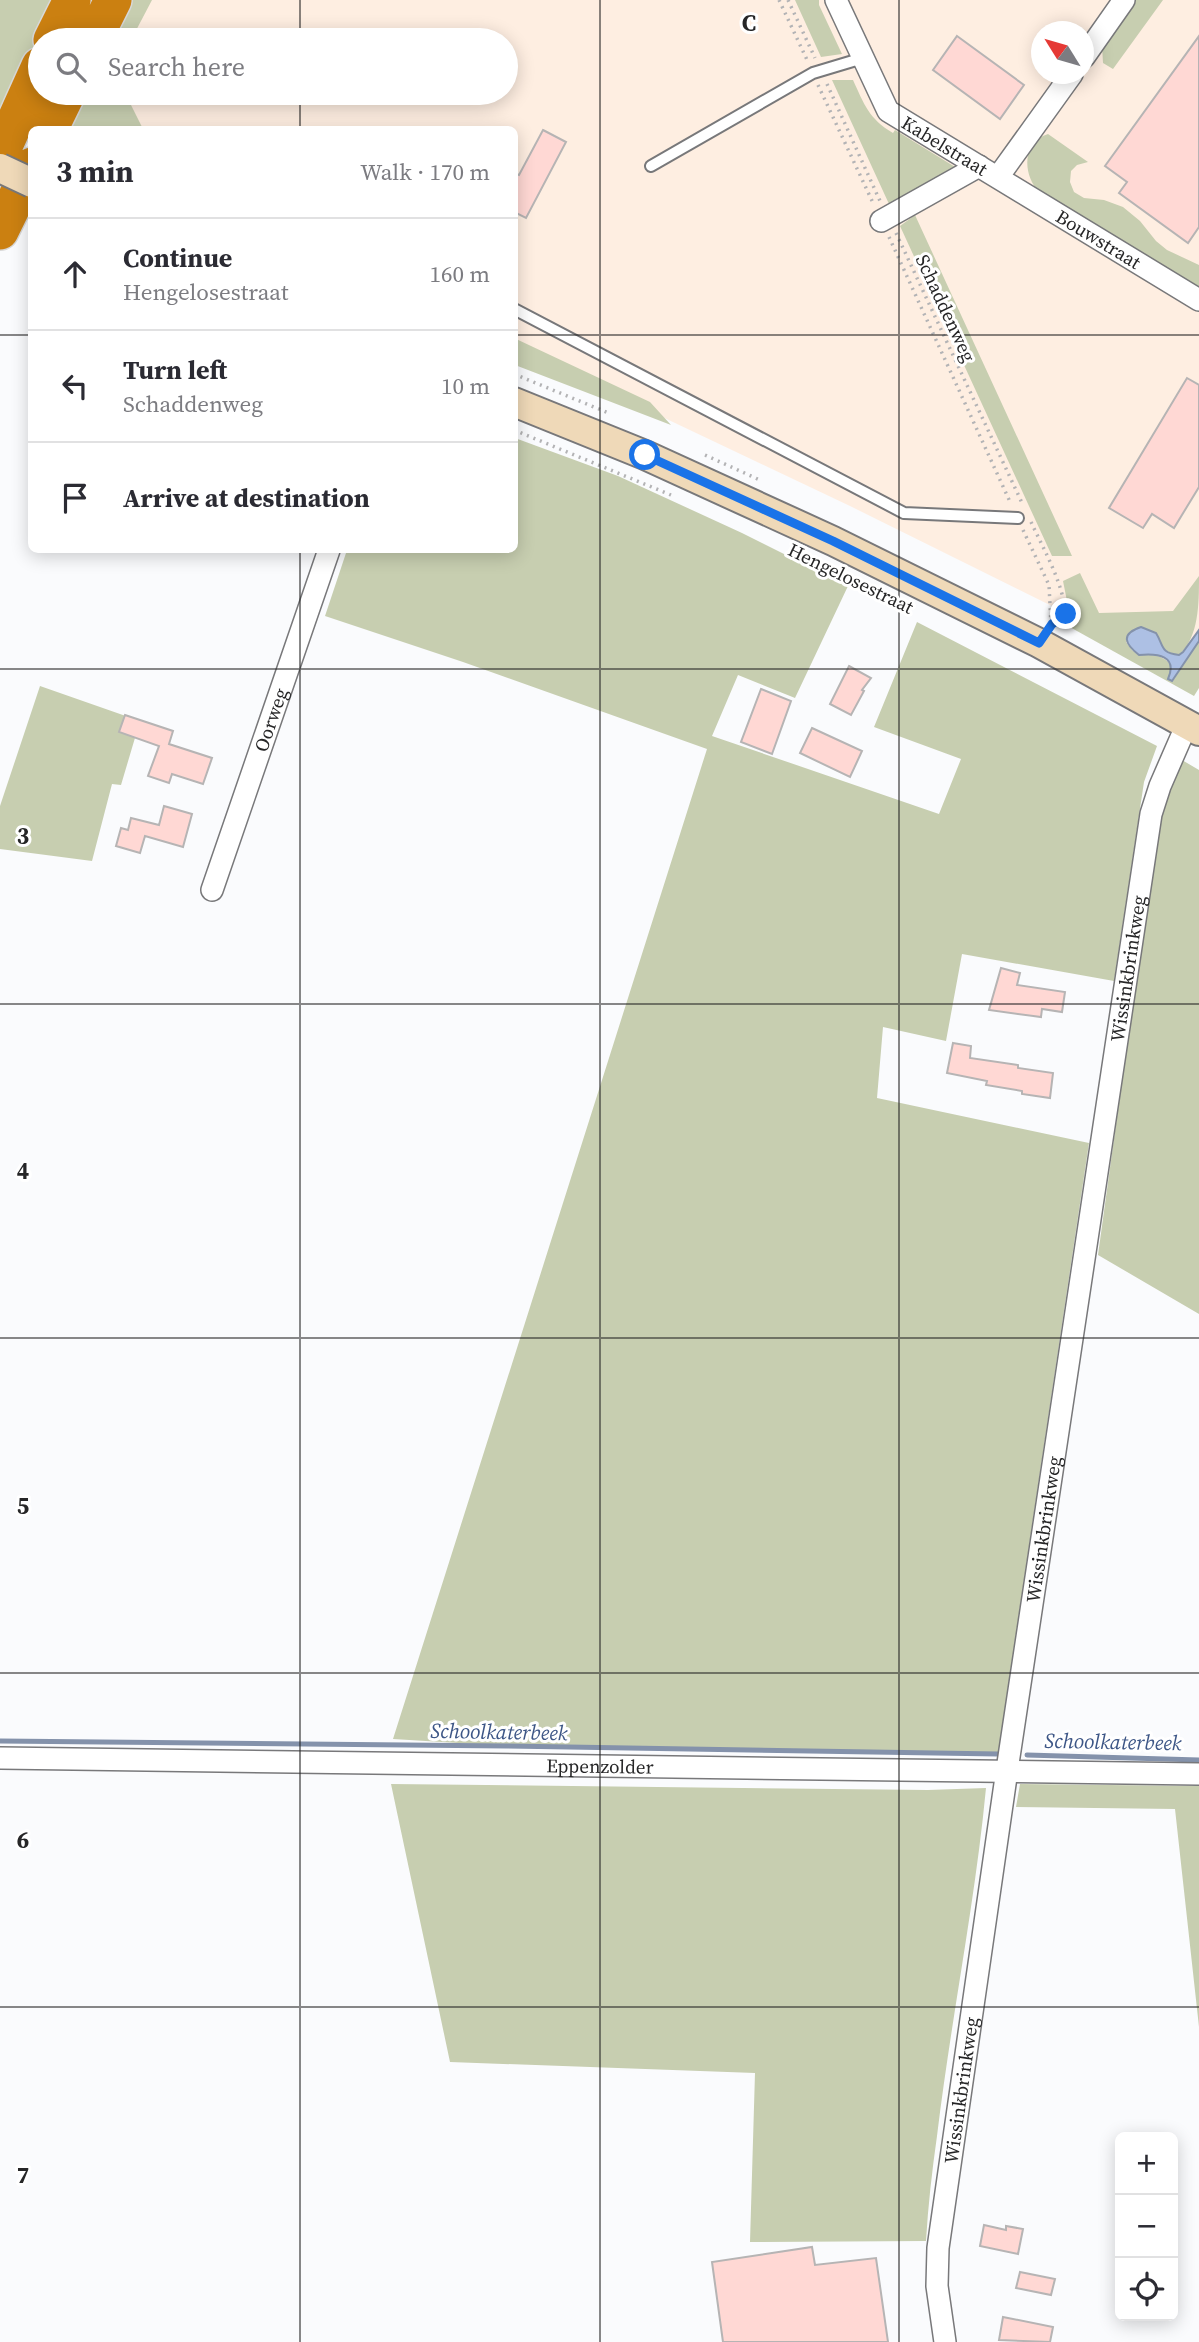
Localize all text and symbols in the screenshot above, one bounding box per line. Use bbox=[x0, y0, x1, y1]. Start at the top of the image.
text: C bbox=[742, 7, 756, 39]
north arrow bbox=[1031, 21, 1094, 84]
search box bbox=[28, 28, 518, 105]
icon: search bbox=[52, 48, 90, 86]
text: Search here bbox=[108, 49, 245, 85]
street label: Kabelstraat bbox=[897, 109, 993, 182]
text: 3 min bbox=[56, 151, 134, 192]
text: Walk · 170 m bbox=[360, 156, 490, 188]
street label: Bouwstraat bbox=[1051, 203, 1147, 275]
text: Continue bbox=[123, 240, 232, 276]
street label: Schaddenweg bbox=[910, 250, 982, 366]
icon: ahead bbox=[56, 255, 94, 293]
text: 160 m bbox=[429, 258, 490, 290]
text: Hengelosestraat bbox=[123, 276, 289, 308]
text: Turn left bbox=[123, 352, 227, 388]
icon: left bbox=[56, 367, 94, 405]
text: 10 m bbox=[441, 370, 490, 402]
text: Schaddenweg bbox=[123, 388, 263, 420]
route start bbox=[629, 439, 660, 470]
icon: arrive bbox=[56, 479, 94, 517]
text: Arrive at destination bbox=[123, 480, 370, 516]
street label: Hengelosestraat bbox=[784, 536, 919, 620]
route end bbox=[1050, 598, 1081, 629]
street label: Oorweg bbox=[248, 684, 294, 755]
text: 3 bbox=[17, 820, 29, 852]
street label: Wissinkbrinkweg bbox=[1104, 893, 1152, 1044]
text: 4 bbox=[17, 1155, 29, 1187]
street label: Wissinkbrinkweg bbox=[1019, 1454, 1067, 1604]
text: 5 bbox=[17, 1490, 29, 1522]
water label: Schoolkaterbeek bbox=[430, 1716, 568, 1747]
water label: Schoolkaterbeek bbox=[1044, 1726, 1182, 1757]
street label: Eppenzolder bbox=[546, 1752, 654, 1780]
text: 6 bbox=[17, 1824, 29, 1856]
street label: Wissinkbrinkweg bbox=[937, 2015, 984, 2165]
map controls bbox=[1115, 2132, 1178, 2321]
button: + bbox=[1115, 2132, 1178, 2195]
text: 7 bbox=[17, 2159, 29, 2191]
button: − bbox=[1115, 2195, 1178, 2258]
button: locate bbox=[1115, 2258, 1178, 2321]

